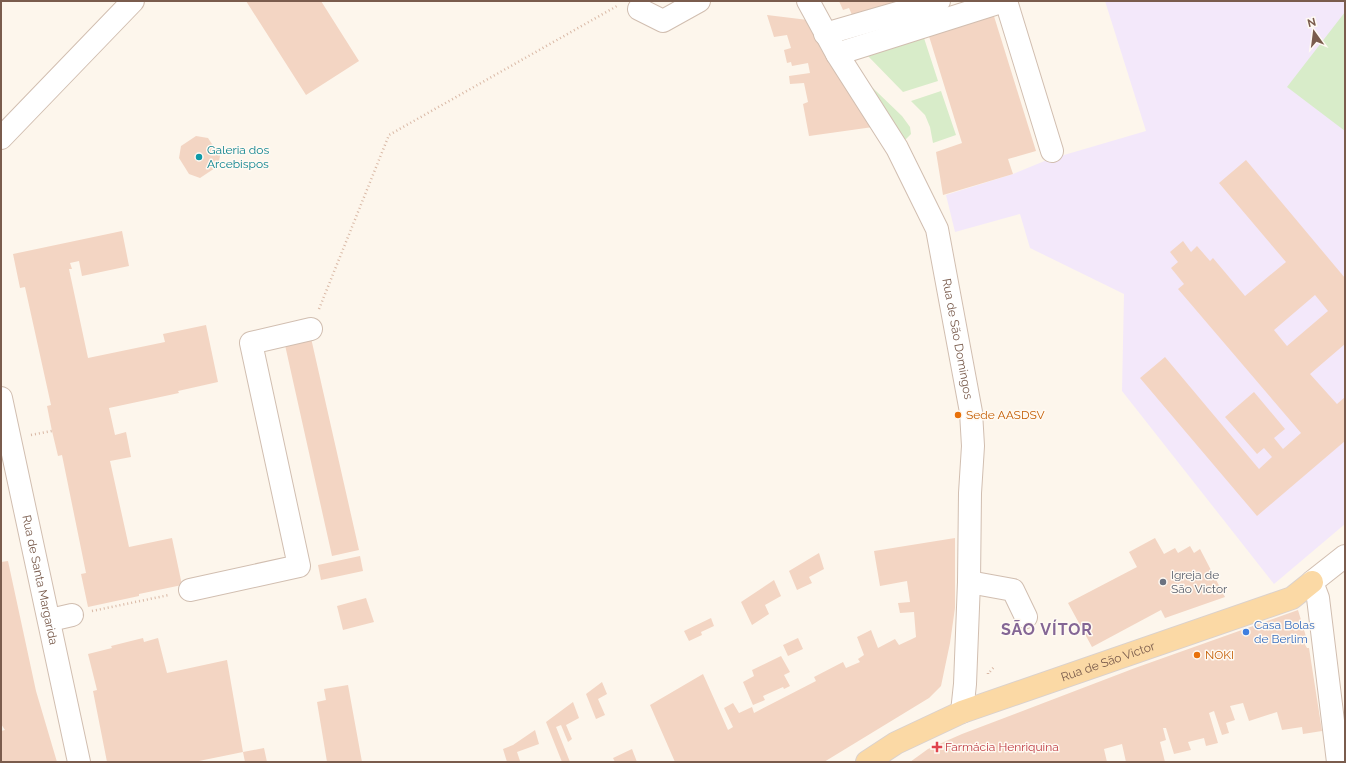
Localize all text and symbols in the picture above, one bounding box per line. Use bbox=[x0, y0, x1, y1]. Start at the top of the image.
north arrow bbox=[1294, 12, 1334, 52]
text: N bbox=[1306, 15, 1317, 30]
place label: Galeria dos Arcebispos bbox=[207, 143, 269, 171]
marker: Galeria dos Arcebispos bbox=[194, 152, 204, 162]
street label: Rua de São Domingos bbox=[939, 277, 976, 401]
place label: Sede AASDSV bbox=[966, 408, 1045, 422]
marker: Sede AASDSV bbox=[953, 410, 963, 420]
street label: Rua de Santa Margarida bbox=[19, 514, 61, 646]
place label: Igreja de São Victor bbox=[1171, 568, 1228, 596]
marker: Igreja de São Victor bbox=[1158, 577, 1168, 587]
place label: Casa Bolas de Berlim bbox=[1254, 618, 1315, 646]
district label: SÃO VÍTOR bbox=[1001, 619, 1093, 639]
marker: Casa Bolas de Berlim bbox=[1241, 627, 1251, 637]
street label: Rua de São Victor bbox=[1059, 639, 1157, 684]
place label: NOKI bbox=[1205, 648, 1234, 662]
marker: NOKI bbox=[1192, 650, 1202, 660]
place label: Farmácia Henriquina bbox=[945, 740, 1059, 754]
marker: Farmácia Henriquina bbox=[932, 742, 942, 752]

